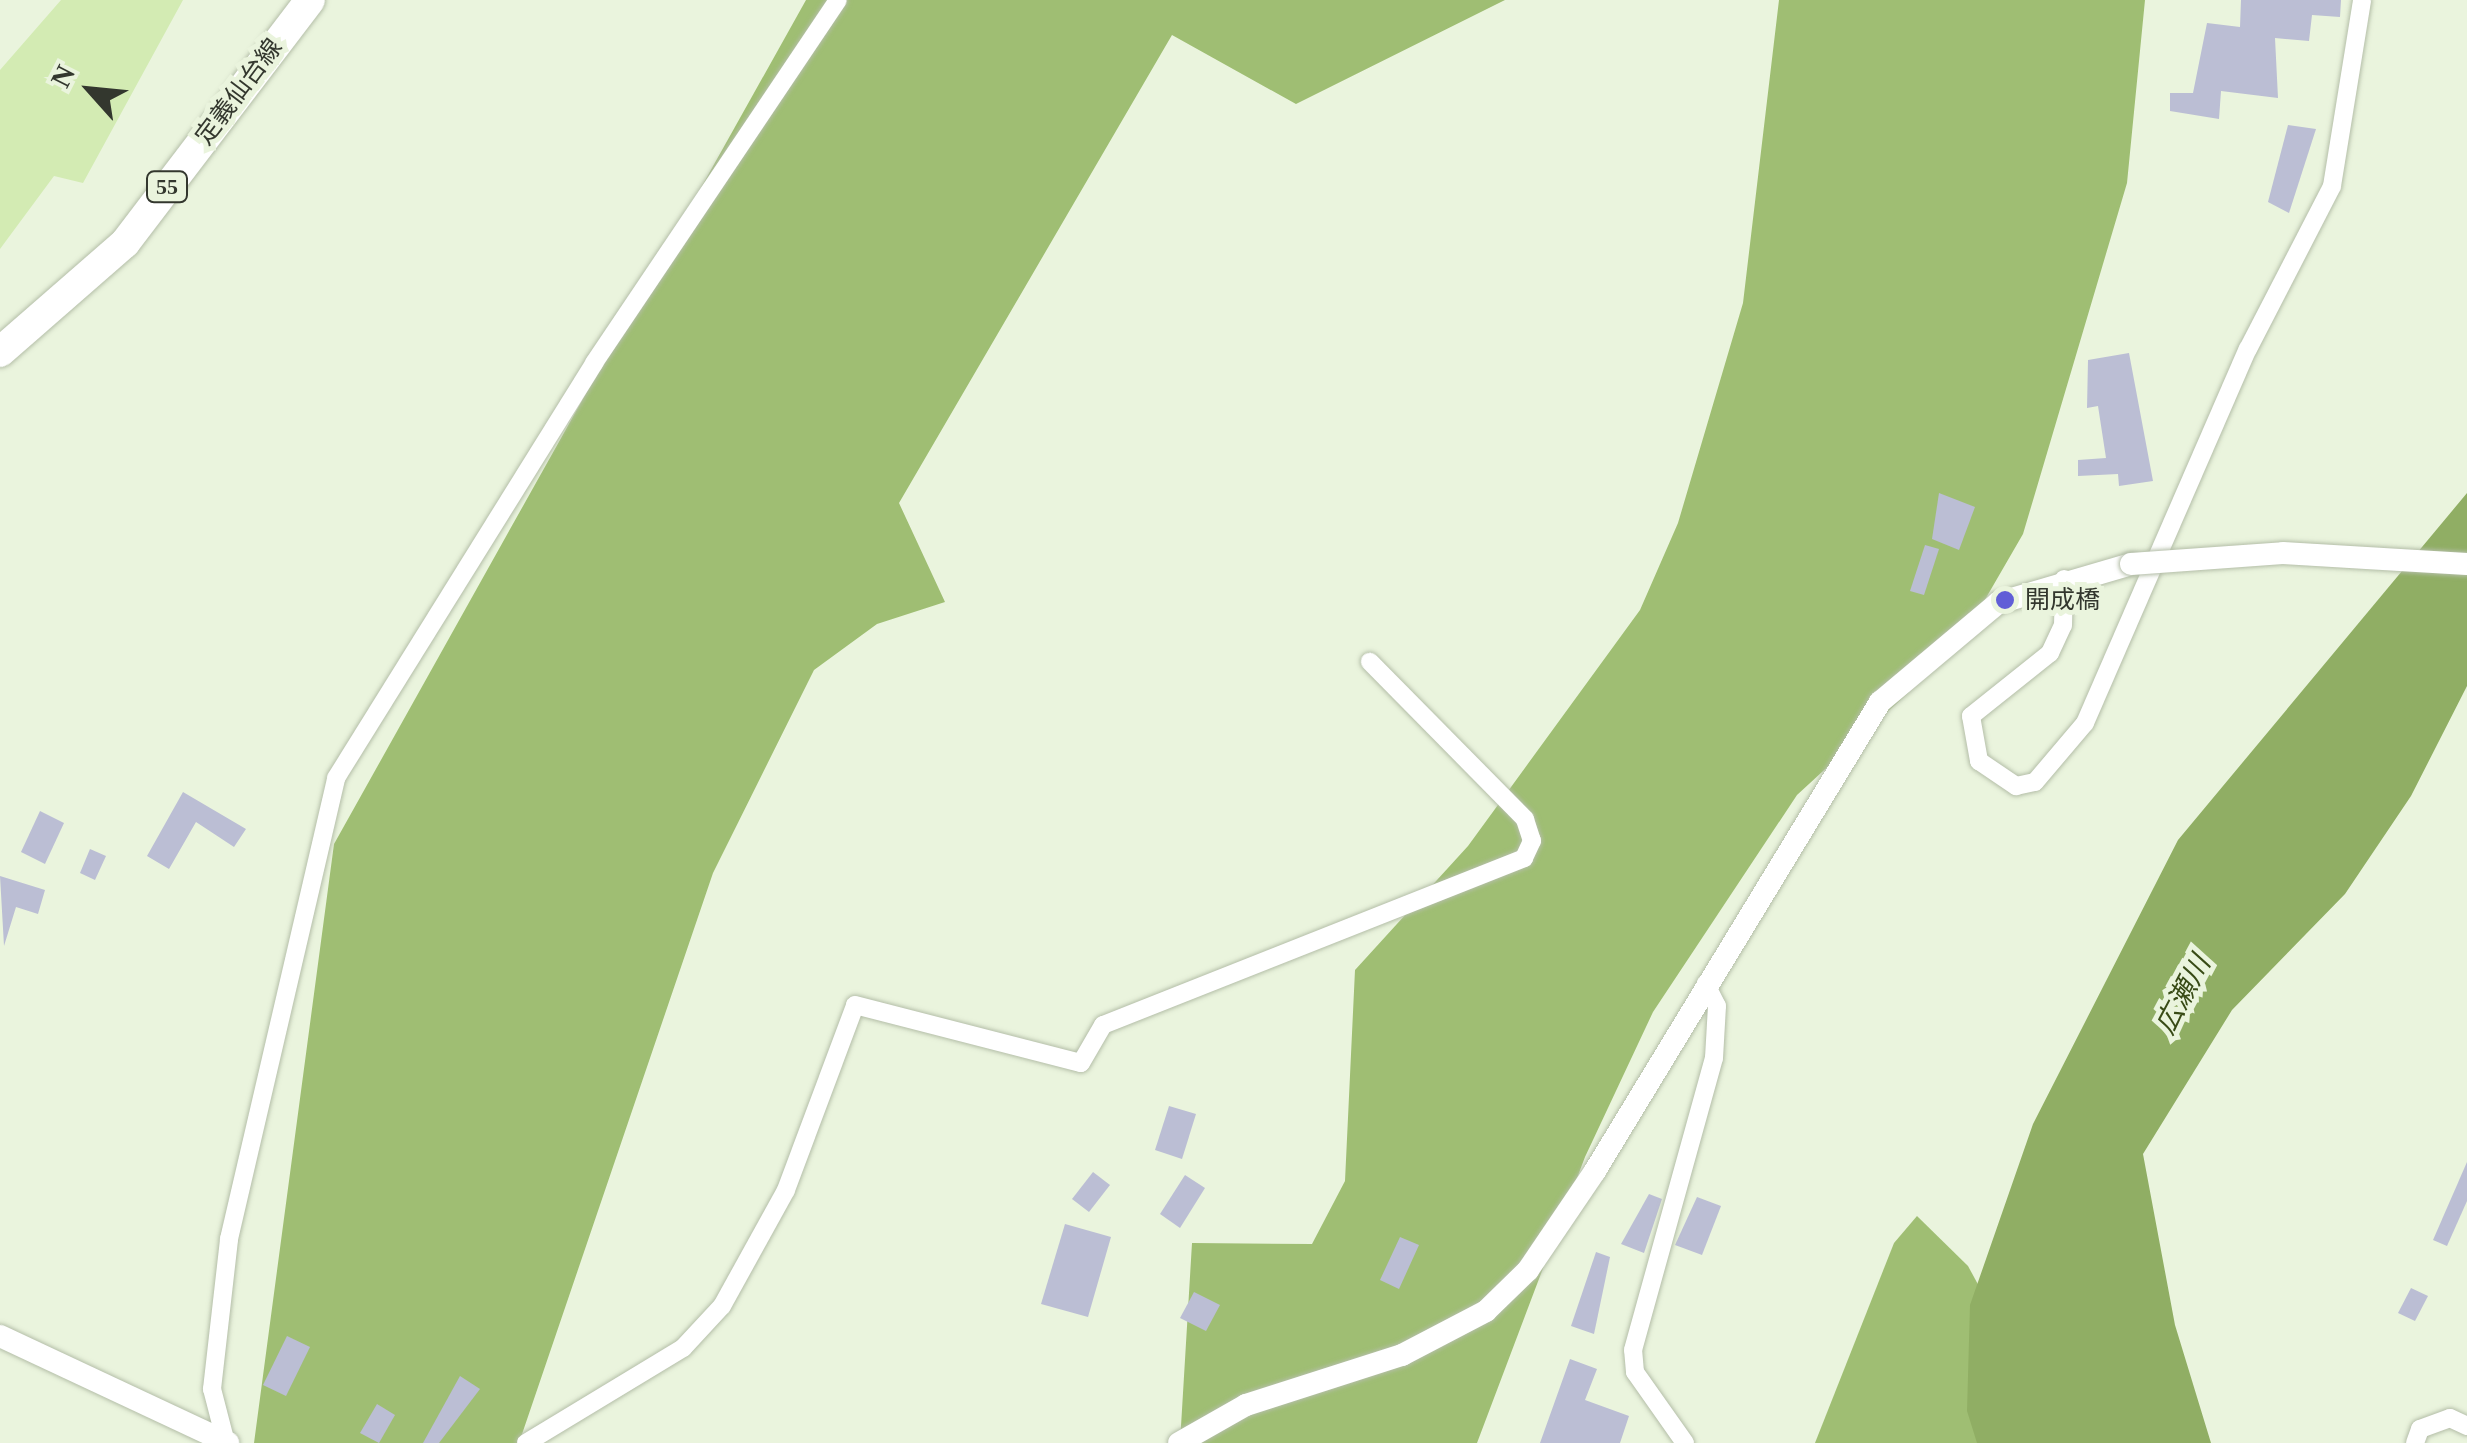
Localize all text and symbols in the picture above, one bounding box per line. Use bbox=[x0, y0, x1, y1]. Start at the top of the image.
street label: 定義仙台線 bbox=[189, 33, 289, 151]
north arrow bbox=[40, 40, 140, 140]
text: N bbox=[44, 60, 81, 92]
road number: 55 bbox=[144, 170, 190, 204]
place label: 開成橋 bbox=[2025, 585, 2100, 615]
marker: 開成橋 bbox=[1994, 589, 2016, 611]
water label: 広瀬川 bbox=[2148, 950, 2218, 1040]

